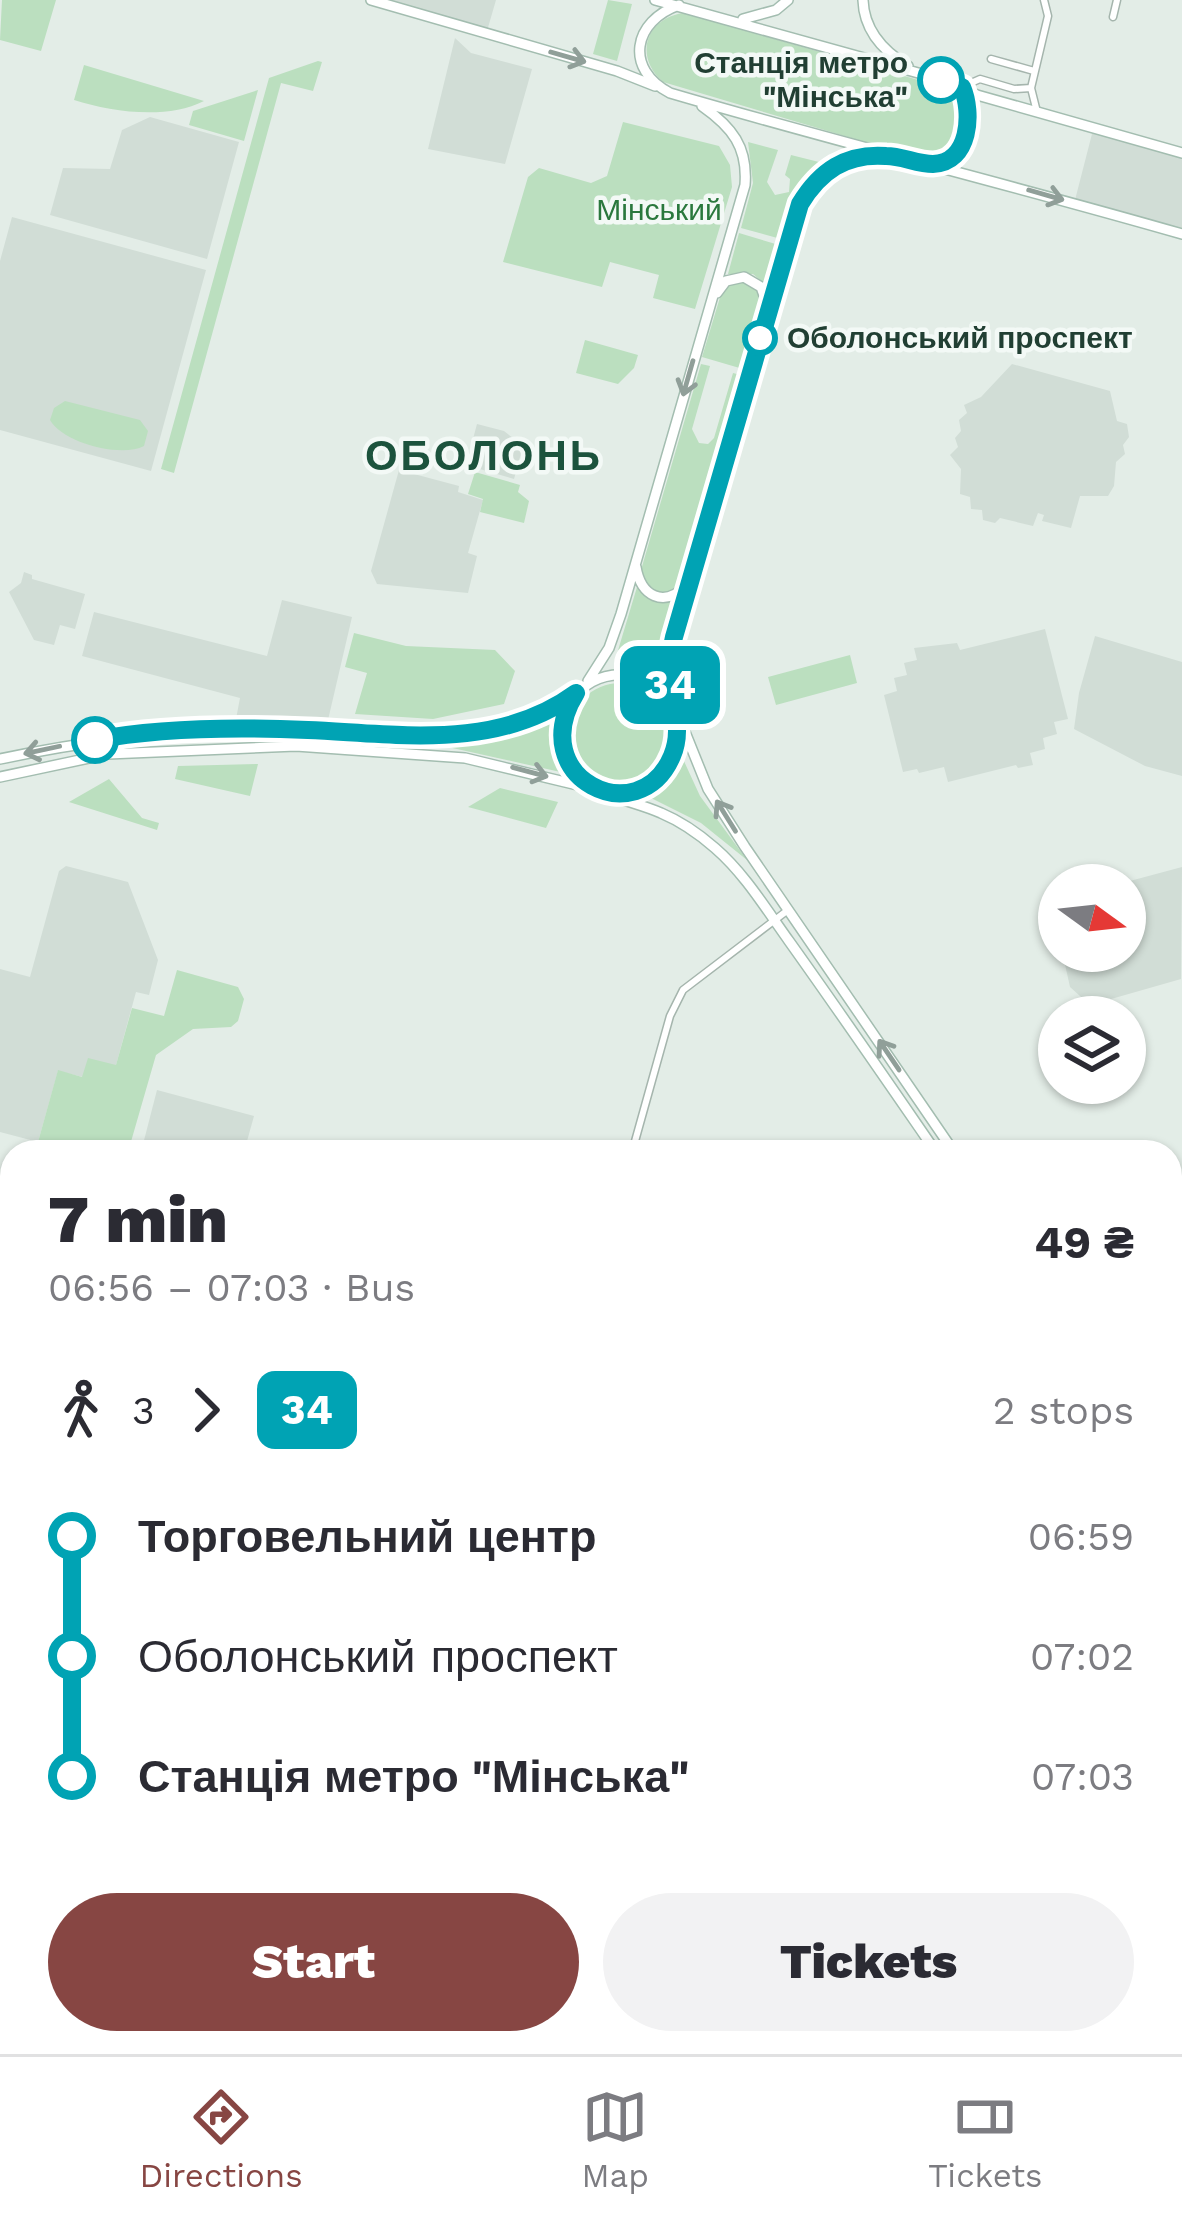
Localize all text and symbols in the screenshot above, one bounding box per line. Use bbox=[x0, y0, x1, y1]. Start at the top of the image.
place label: Станція метро "Мінська" bbox=[694, 45, 908, 114]
one-way arrow bbox=[548, 47, 586, 69]
marker: Станція метро "Мінська" bbox=[919, 58, 963, 102]
one-way arrow bbox=[1027, 185, 1065, 207]
park label: Мінський bbox=[596, 192, 722, 227]
place label: Оболонський проспект bbox=[787, 320, 1133, 355]
marker: Оболонський проспект bbox=[744, 322, 776, 354]
one-way arrow bbox=[676, 358, 698, 396]
district label: ОБОЛОНЬ bbox=[365, 431, 603, 480]
line badge: 34 bbox=[616, 646, 724, 724]
text: 34 bbox=[644, 660, 696, 709]
unlabelled marker bbox=[73, 718, 117, 762]
one-way arrow bbox=[23, 740, 62, 762]
one-way arrow bbox=[511, 763, 549, 785]
one-way arrow bbox=[713, 800, 738, 834]
north arrow bbox=[1038, 864, 1146, 972]
map controls bbox=[1038, 864, 1146, 1104]
button: layers bbox=[1038, 996, 1146, 1104]
one-way arrow bbox=[877, 1038, 902, 1072]
text: 7 min bbox=[48, 1181, 228, 1258]
text: 49 ₴ bbox=[1034, 1216, 1134, 1269]
text: 06:56 – 07:03 · Bus bbox=[48, 1265, 415, 1310]
icon: walk bbox=[48, 1377, 114, 1443]
icon: forward bbox=[173, 1377, 239, 1443]
text: 34 bbox=[281, 1385, 333, 1434]
text: 3 bbox=[132, 1388, 155, 1433]
text: 2 stops bbox=[993, 1388, 1134, 1433]
text: Торговельний центр bbox=[138, 1510, 596, 1563]
text: 06:59 bbox=[1028, 1514, 1134, 1559]
text: Оболонський проспект bbox=[138, 1630, 618, 1683]
text: 07:02 bbox=[1030, 1634, 1134, 1679]
text: Станція метро "Мінська" bbox=[138, 1750, 689, 1803]
text: 07:03 bbox=[1031, 1754, 1134, 1799]
button: Start bbox=[48, 1893, 579, 2031]
button: Tickets bbox=[603, 1893, 1134, 2031]
tab: Directions bbox=[140, 2084, 303, 2195]
tab: Map bbox=[582, 2084, 649, 2195]
tab: Tickets bbox=[928, 2084, 1043, 2195]

